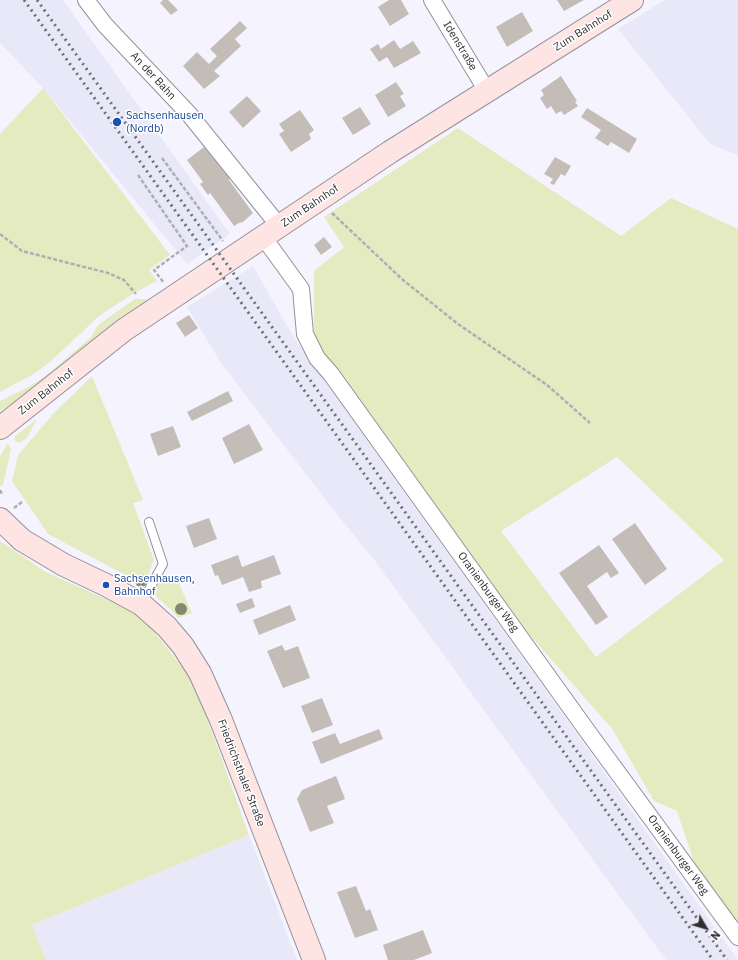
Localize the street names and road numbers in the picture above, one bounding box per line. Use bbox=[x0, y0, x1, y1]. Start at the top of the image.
street label: Zum Bahnhof bbox=[551, 8, 615, 54]
street label: Idenstraße bbox=[440, 19, 480, 73]
street label: An der Bahn bbox=[128, 49, 178, 103]
street label: Zum Bahnhof bbox=[279, 182, 341, 230]
street label: Zum Bahnhof bbox=[16, 366, 76, 418]
street label: Oranienburger Weg bbox=[455, 550, 521, 634]
street label: Friedrichsthaler Straße bbox=[214, 718, 268, 828]
street label: Oranienburger Weg bbox=[645, 813, 711, 897]

